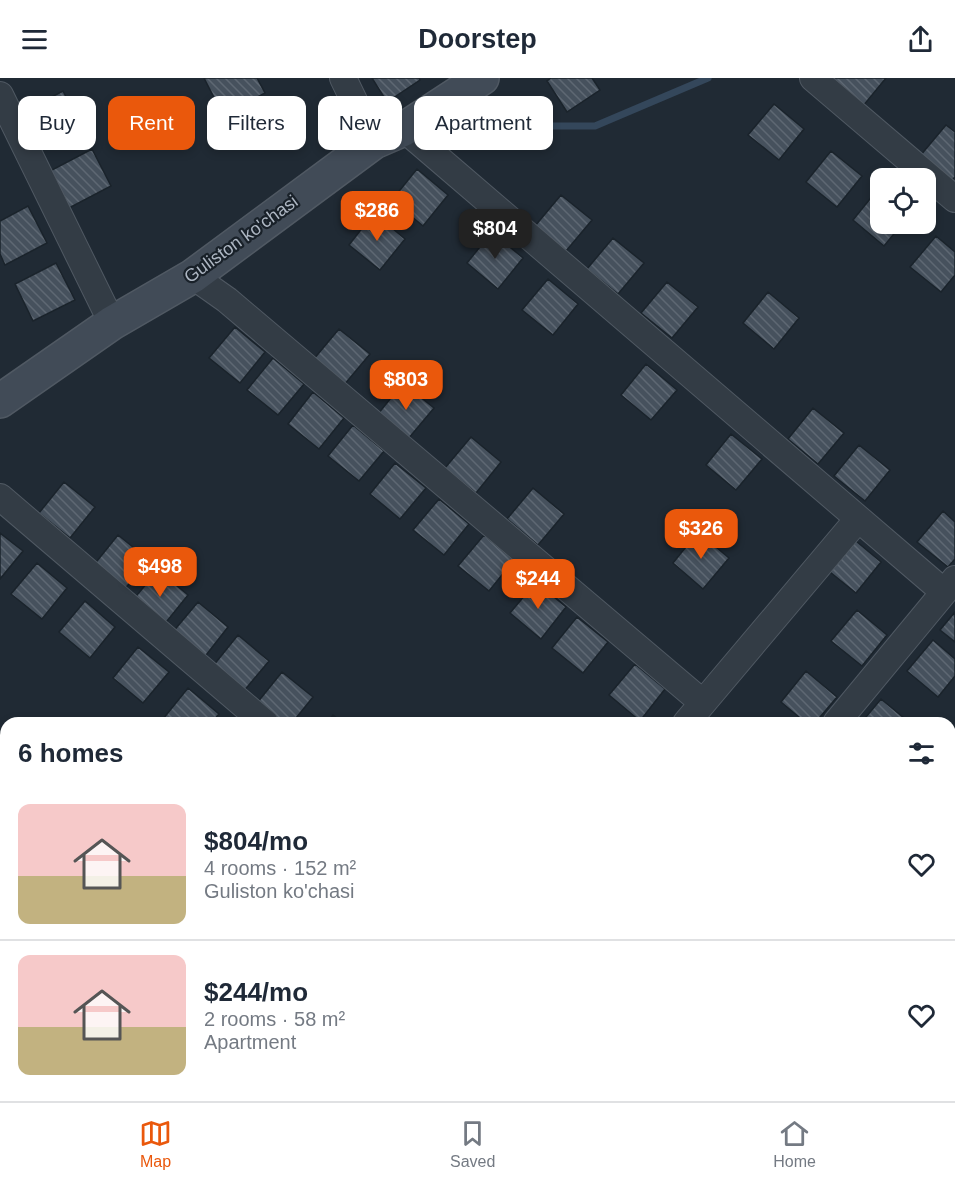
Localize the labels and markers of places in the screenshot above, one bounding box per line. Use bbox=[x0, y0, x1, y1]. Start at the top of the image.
pin: $286 bbox=[341, 191, 413, 242]
pin: $804 bbox=[459, 209, 531, 260]
pin: $803 bbox=[370, 360, 442, 411]
pin: $326 bbox=[665, 509, 737, 560]
pin: $498 bbox=[124, 547, 196, 598]
pin: $244 bbox=[502, 559, 574, 610]

